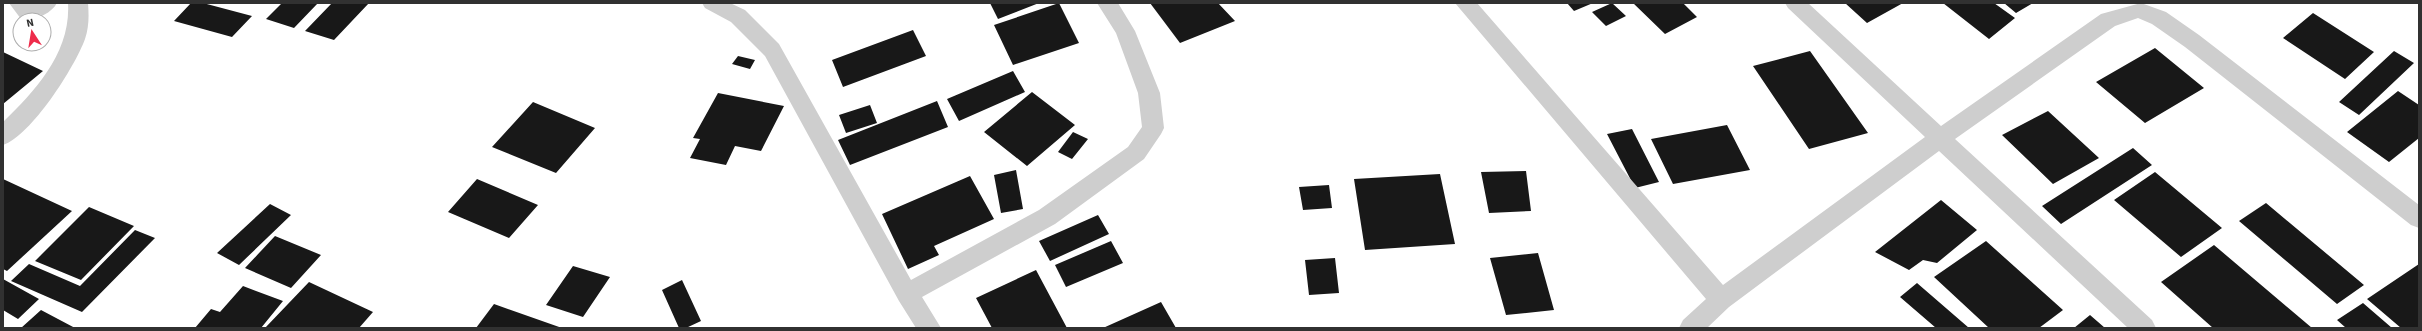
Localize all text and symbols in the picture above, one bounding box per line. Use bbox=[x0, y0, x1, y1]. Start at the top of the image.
north arrow bbox=[12, 12, 52, 52]
text: N bbox=[25, 15, 35, 31]

